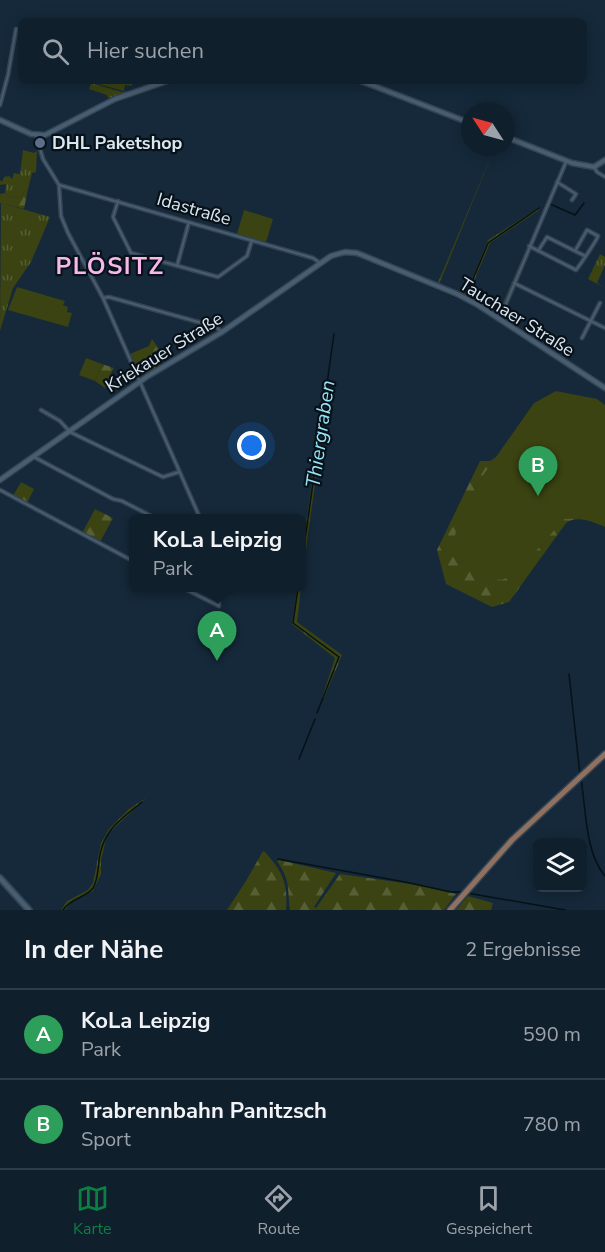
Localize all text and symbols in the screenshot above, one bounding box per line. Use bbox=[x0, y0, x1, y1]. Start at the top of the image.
search box bbox=[18, 18, 587, 84]
icon: search bbox=[39, 35, 72, 68]
text: Hier suchen bbox=[87, 36, 204, 66]
north arrow bbox=[461, 102, 515, 156]
place label: DHL Paketshop bbox=[52, 131, 183, 155]
marker: DHL Paketshop bbox=[33, 136, 47, 150]
street label: Idastraße bbox=[154, 187, 234, 231]
district label: PLÖSITZ bbox=[56, 250, 164, 282]
street label: Tauchaer Straße bbox=[455, 272, 579, 362]
street label: Kriekauer Straße bbox=[101, 306, 227, 398]
water label: Thiergraben bbox=[300, 378, 341, 490]
your location bbox=[237, 431, 266, 460]
pin: B bbox=[518, 446, 558, 496]
popup bbox=[129, 514, 306, 592]
text: KoLa Leipzig bbox=[153, 525, 282, 555]
text: Park bbox=[153, 555, 193, 582]
pin: A bbox=[198, 612, 236, 661]
map controls bbox=[533, 838, 587, 892]
button: layers bbox=[533, 838, 587, 892]
text: In der Nähe bbox=[24, 932, 163, 967]
text: 2 Ergebnisse bbox=[465, 936, 581, 963]
text: KoLa Leipzig bbox=[81, 1006, 210, 1036]
text: A bbox=[36, 1021, 51, 1048]
text: 590 m bbox=[523, 1021, 581, 1048]
text: Park bbox=[81, 1036, 121, 1063]
text: Trabrennbahn Panitzsch bbox=[81, 1096, 327, 1126]
text: B bbox=[37, 1111, 50, 1138]
text: 780 m bbox=[523, 1111, 581, 1138]
text: Sport bbox=[81, 1126, 131, 1153]
tab: Karte bbox=[73, 1182, 112, 1240]
tab: Route bbox=[258, 1182, 300, 1240]
tab: Gespeichert bbox=[446, 1182, 532, 1240]

